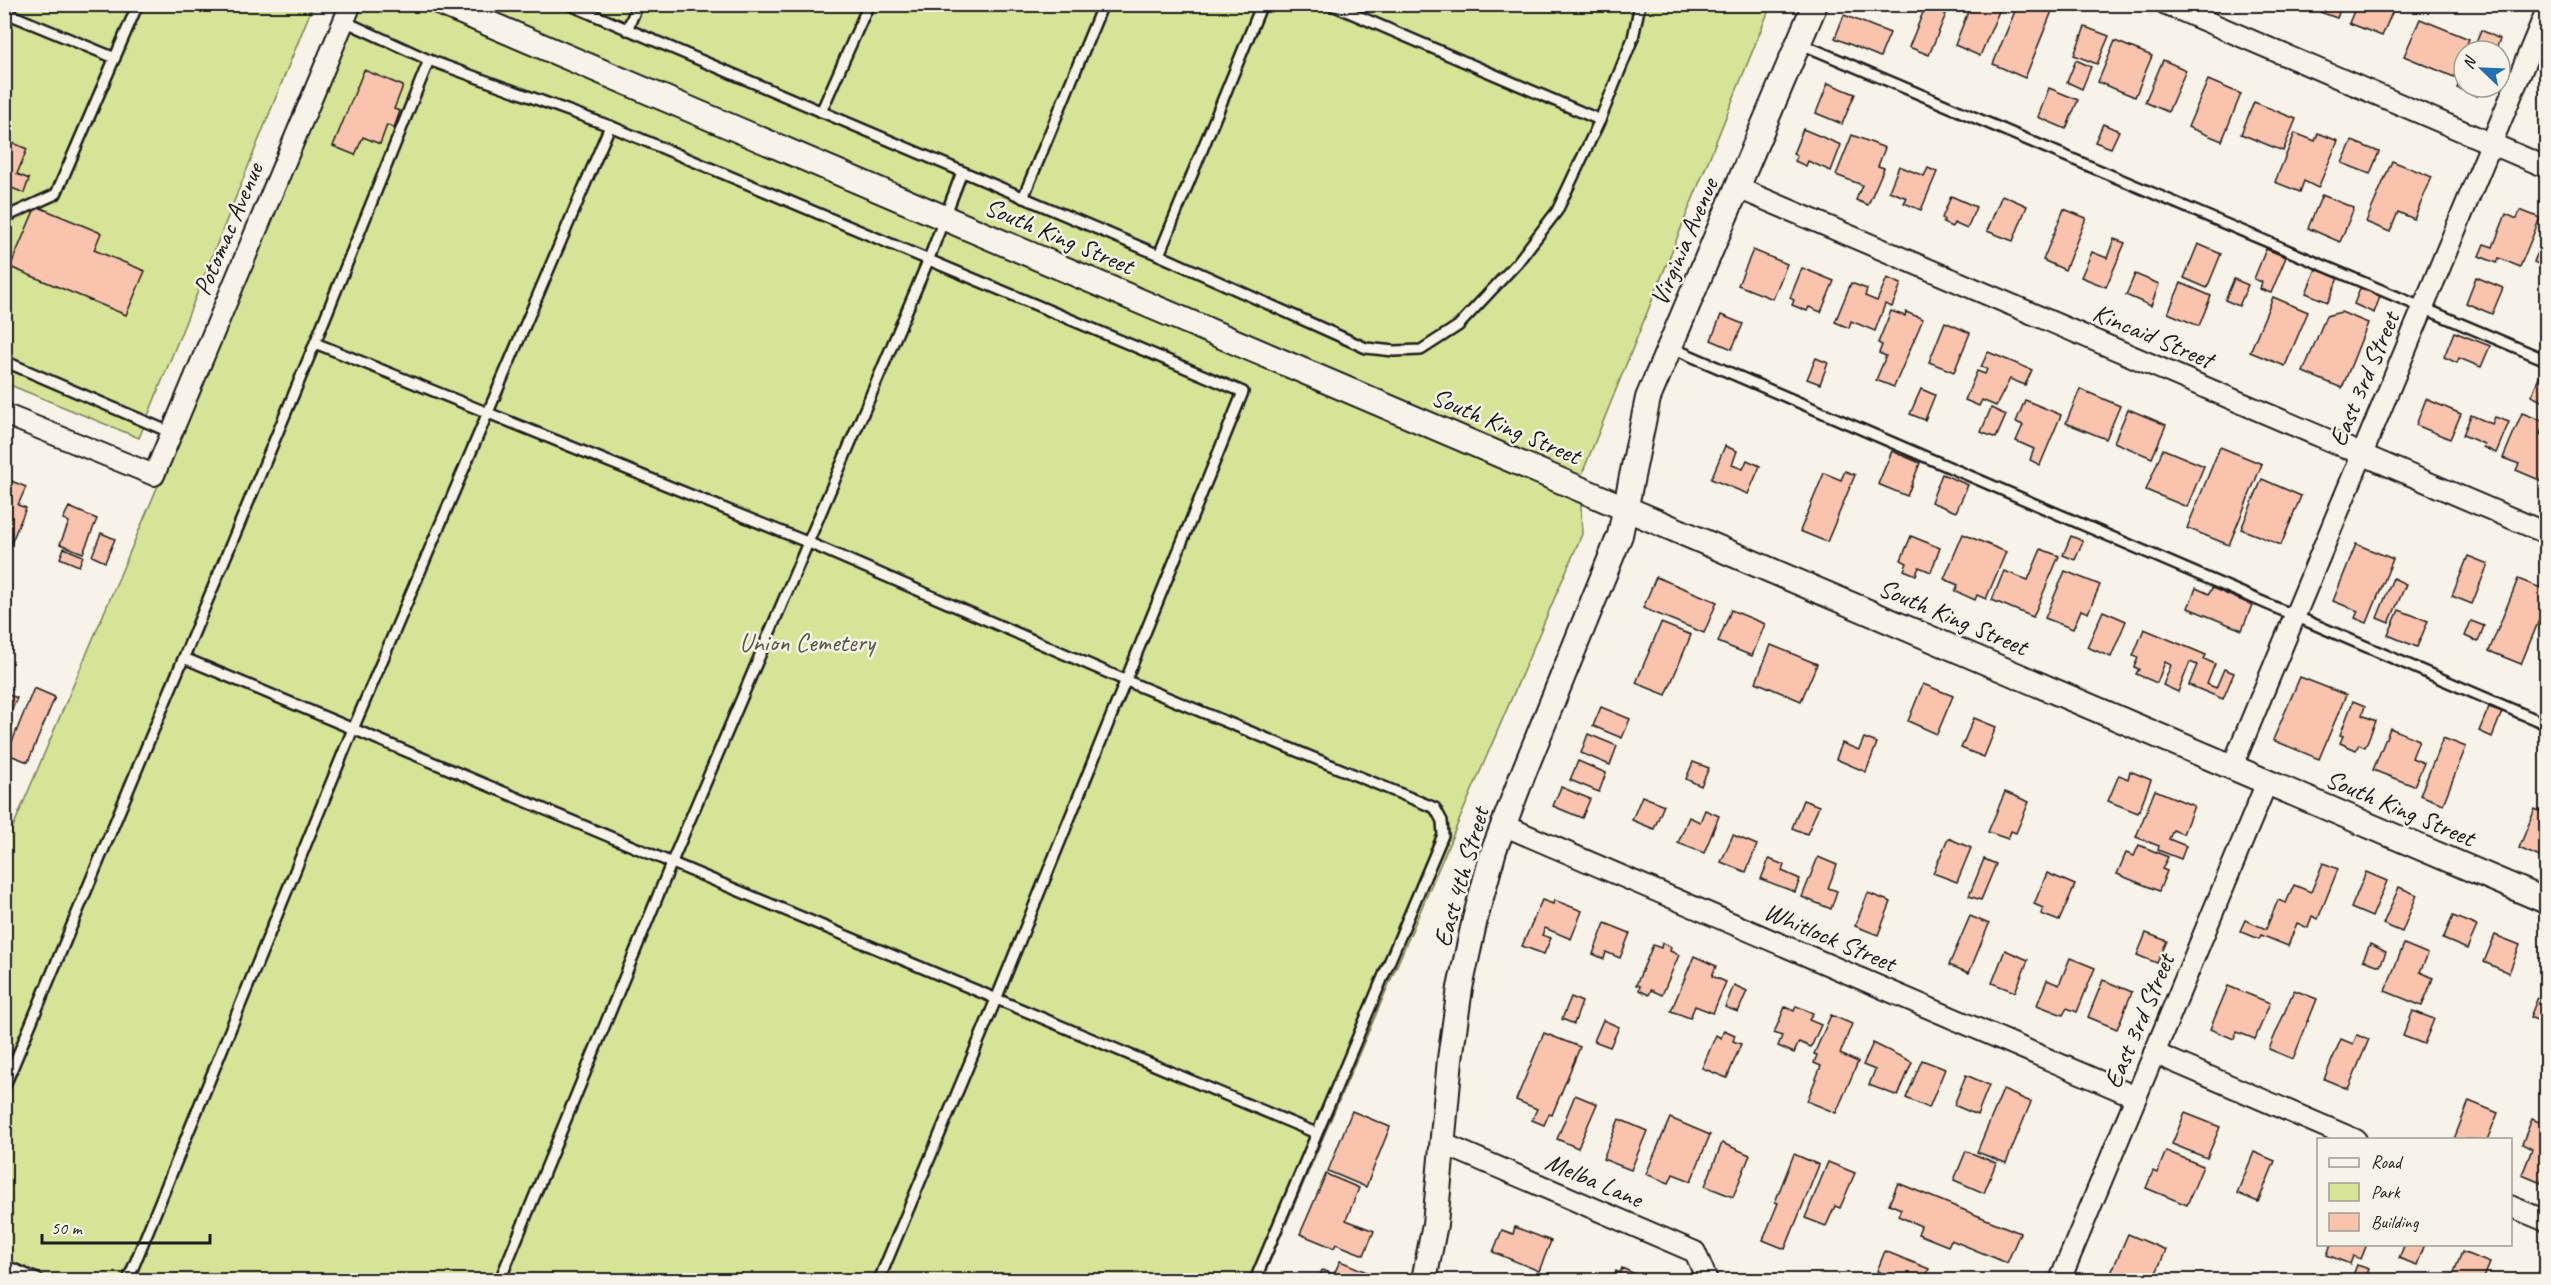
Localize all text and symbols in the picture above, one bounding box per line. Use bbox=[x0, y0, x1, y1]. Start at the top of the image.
north arrow bbox=[2452, 39, 2512, 99]
text: N bbox=[2458, 52, 2481, 72]
street label: Potomac Avenue bbox=[185, 156, 271, 300]
street label: Virginia Avenue bbox=[1642, 171, 1727, 311]
street label: South King Street bbox=[980, 190, 1141, 283]
street label: Kincaid Street bbox=[2088, 296, 2221, 377]
street label: East 3rd Street bbox=[2321, 305, 2408, 451]
street label: South King Street bbox=[1427, 380, 1588, 473]
street label: South King Street bbox=[1874, 571, 2035, 664]
park label: Union Cemetery bbox=[739, 626, 877, 659]
street label: South King Street bbox=[2321, 762, 2482, 855]
street label: East 4th Street bbox=[1425, 801, 1497, 950]
street label: Whitlock Street bbox=[1759, 895, 1903, 980]
street label: East 3rd Street bbox=[2096, 947, 2183, 1093]
legend bbox=[2317, 1138, 2512, 1246]
street label: Melba Lane bbox=[1541, 1145, 1650, 1216]
text: Road bbox=[2371, 1151, 2404, 1173]
text: Park bbox=[2371, 1181, 2401, 1203]
scale bar bbox=[42, 1207, 210, 1245]
text: Building bbox=[2371, 1211, 2420, 1233]
text: 50 m bbox=[51, 1217, 84, 1239]

